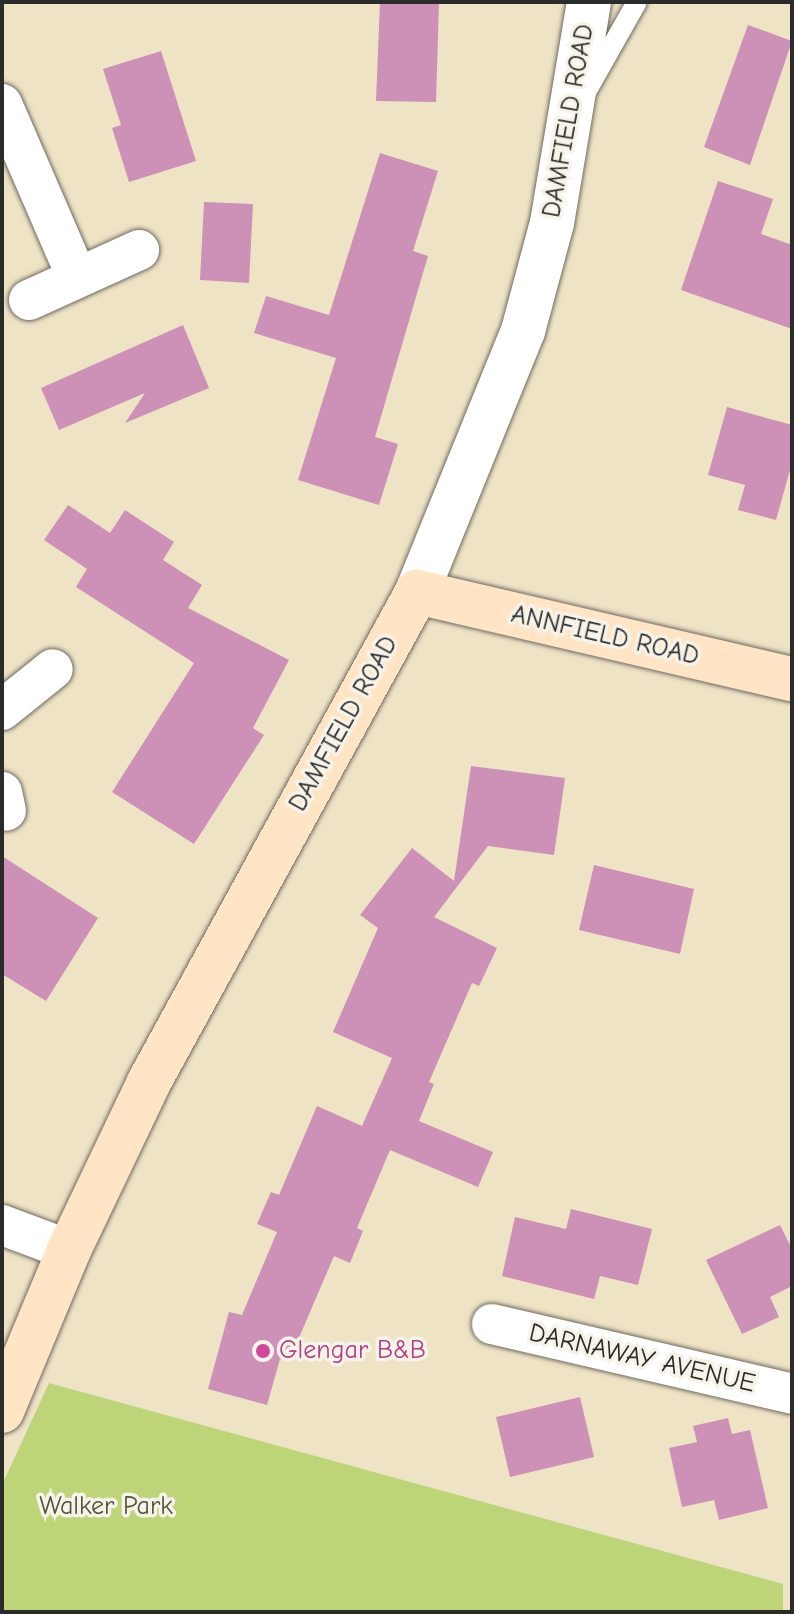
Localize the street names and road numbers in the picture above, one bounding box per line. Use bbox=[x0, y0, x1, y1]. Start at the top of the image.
street label: DAMFIELD ROAD bbox=[537, 22, 601, 220]
street label: ANNFIELD ROAD bbox=[508, 599, 702, 673]
street label: DAMFIELD ROAD bbox=[283, 631, 405, 817]
street label: DARNAWAY AVENUE bbox=[526, 1318, 758, 1400]

